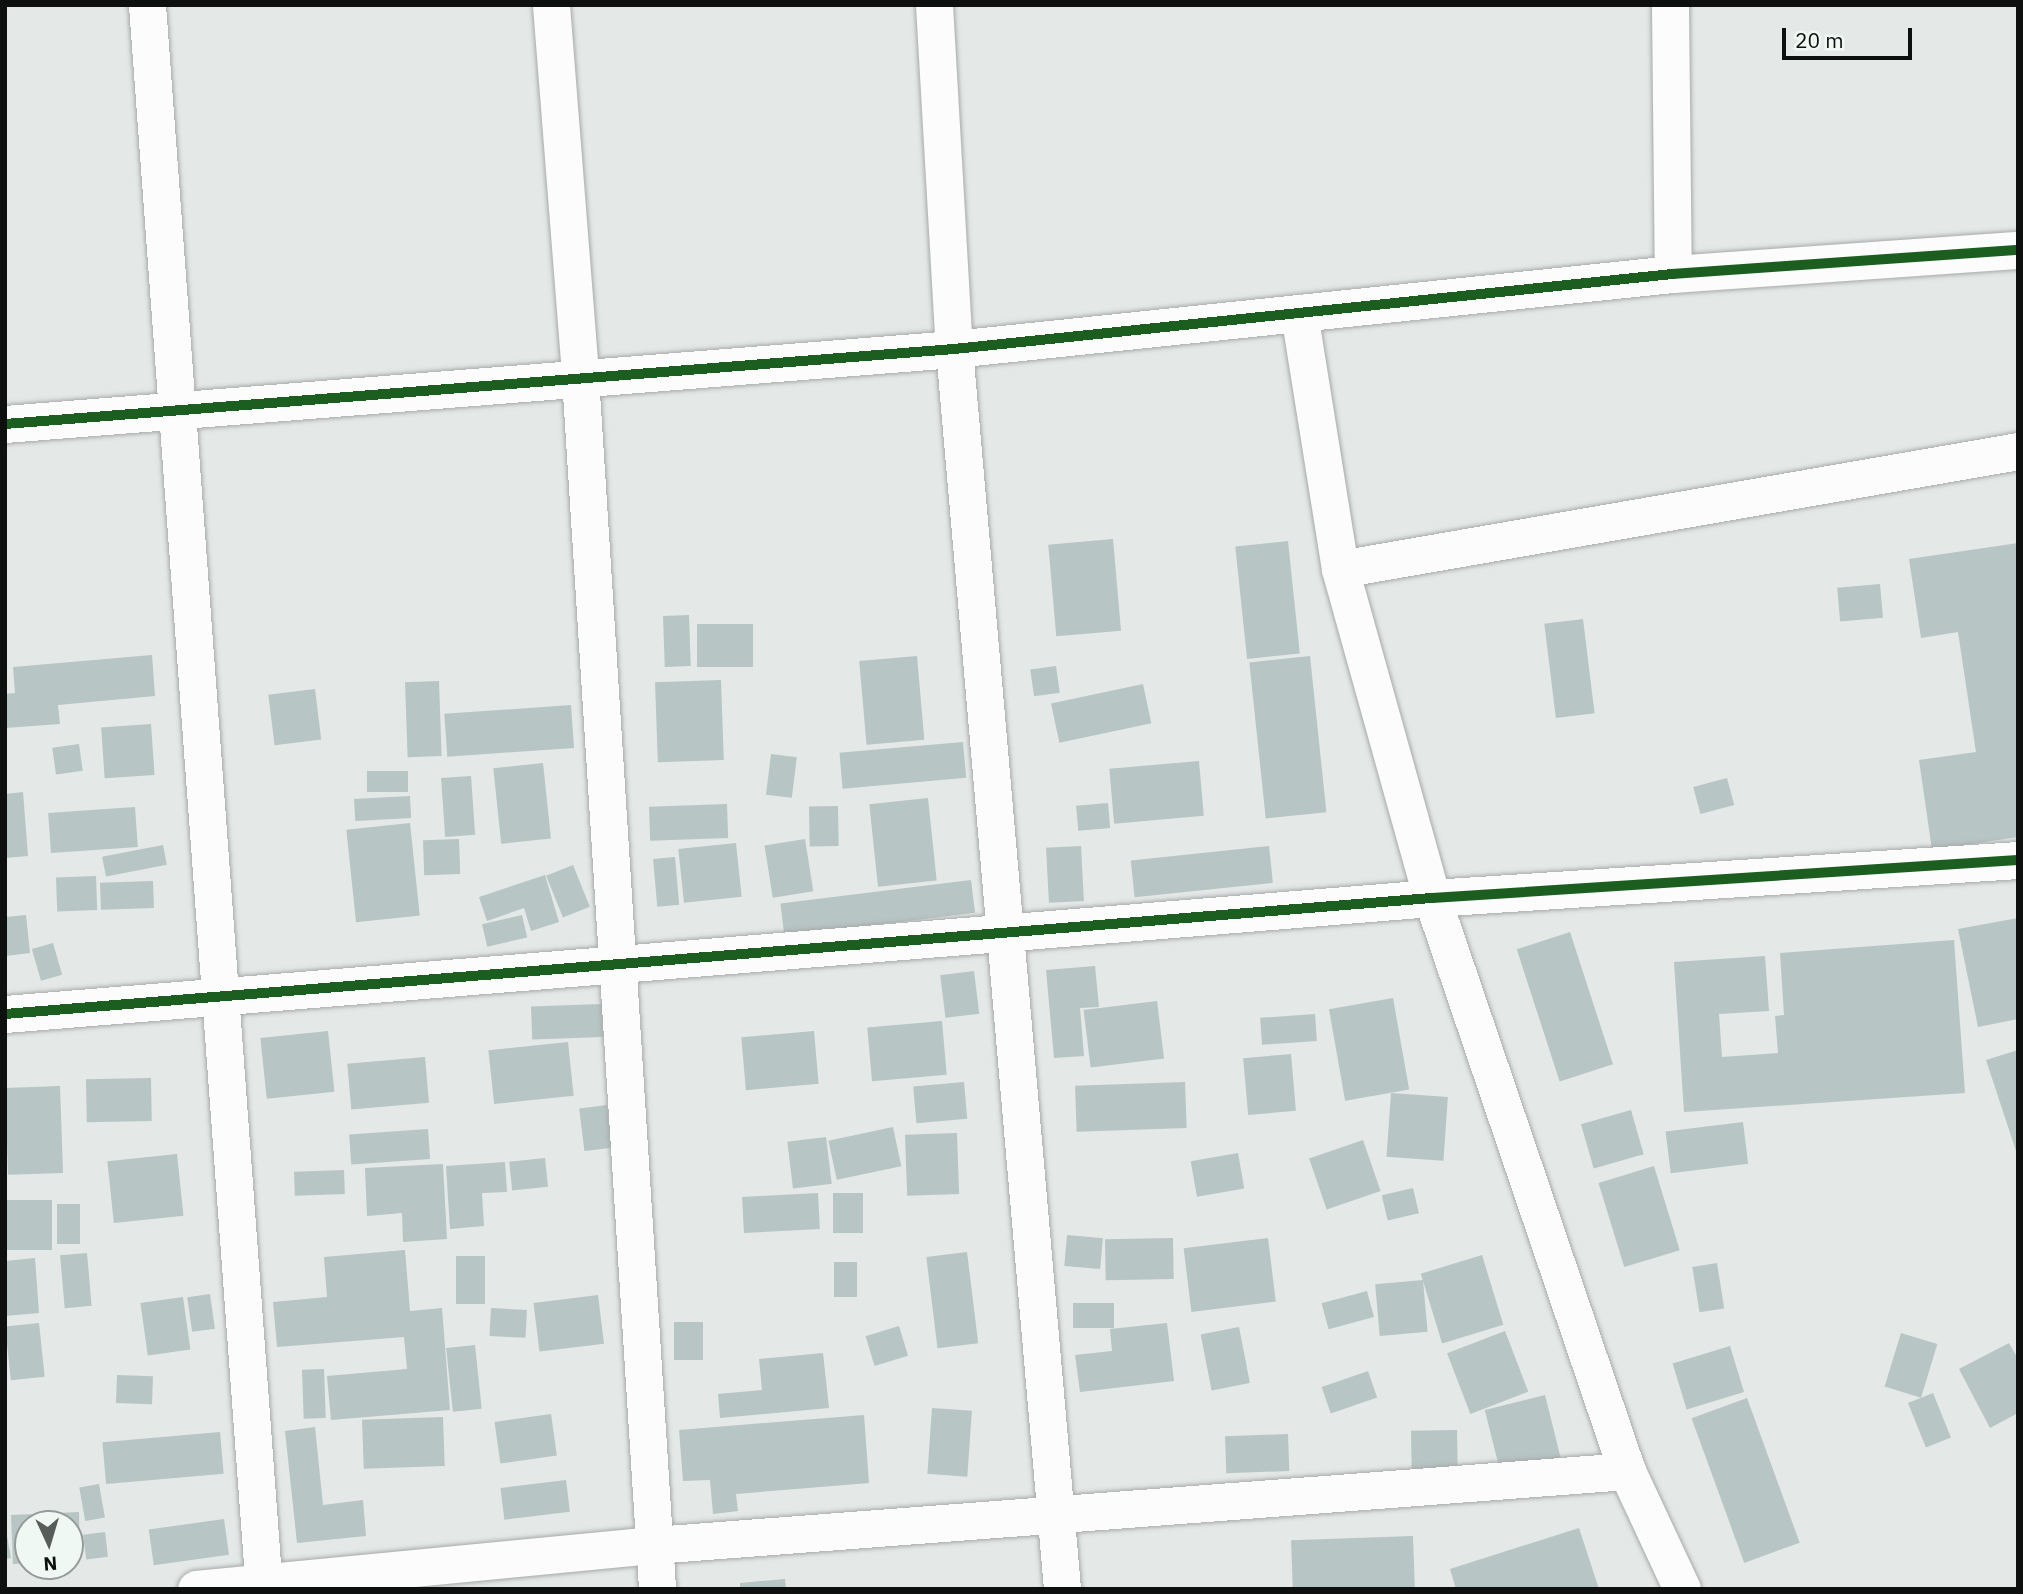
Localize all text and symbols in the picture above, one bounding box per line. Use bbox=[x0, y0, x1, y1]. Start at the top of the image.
scale bar bbox=[1785, 14, 1914, 58]
text: 20 m bbox=[1795, 26, 1844, 54]
north arrow bbox=[14, 1510, 84, 1580]
text: N bbox=[43, 1552, 58, 1576]

